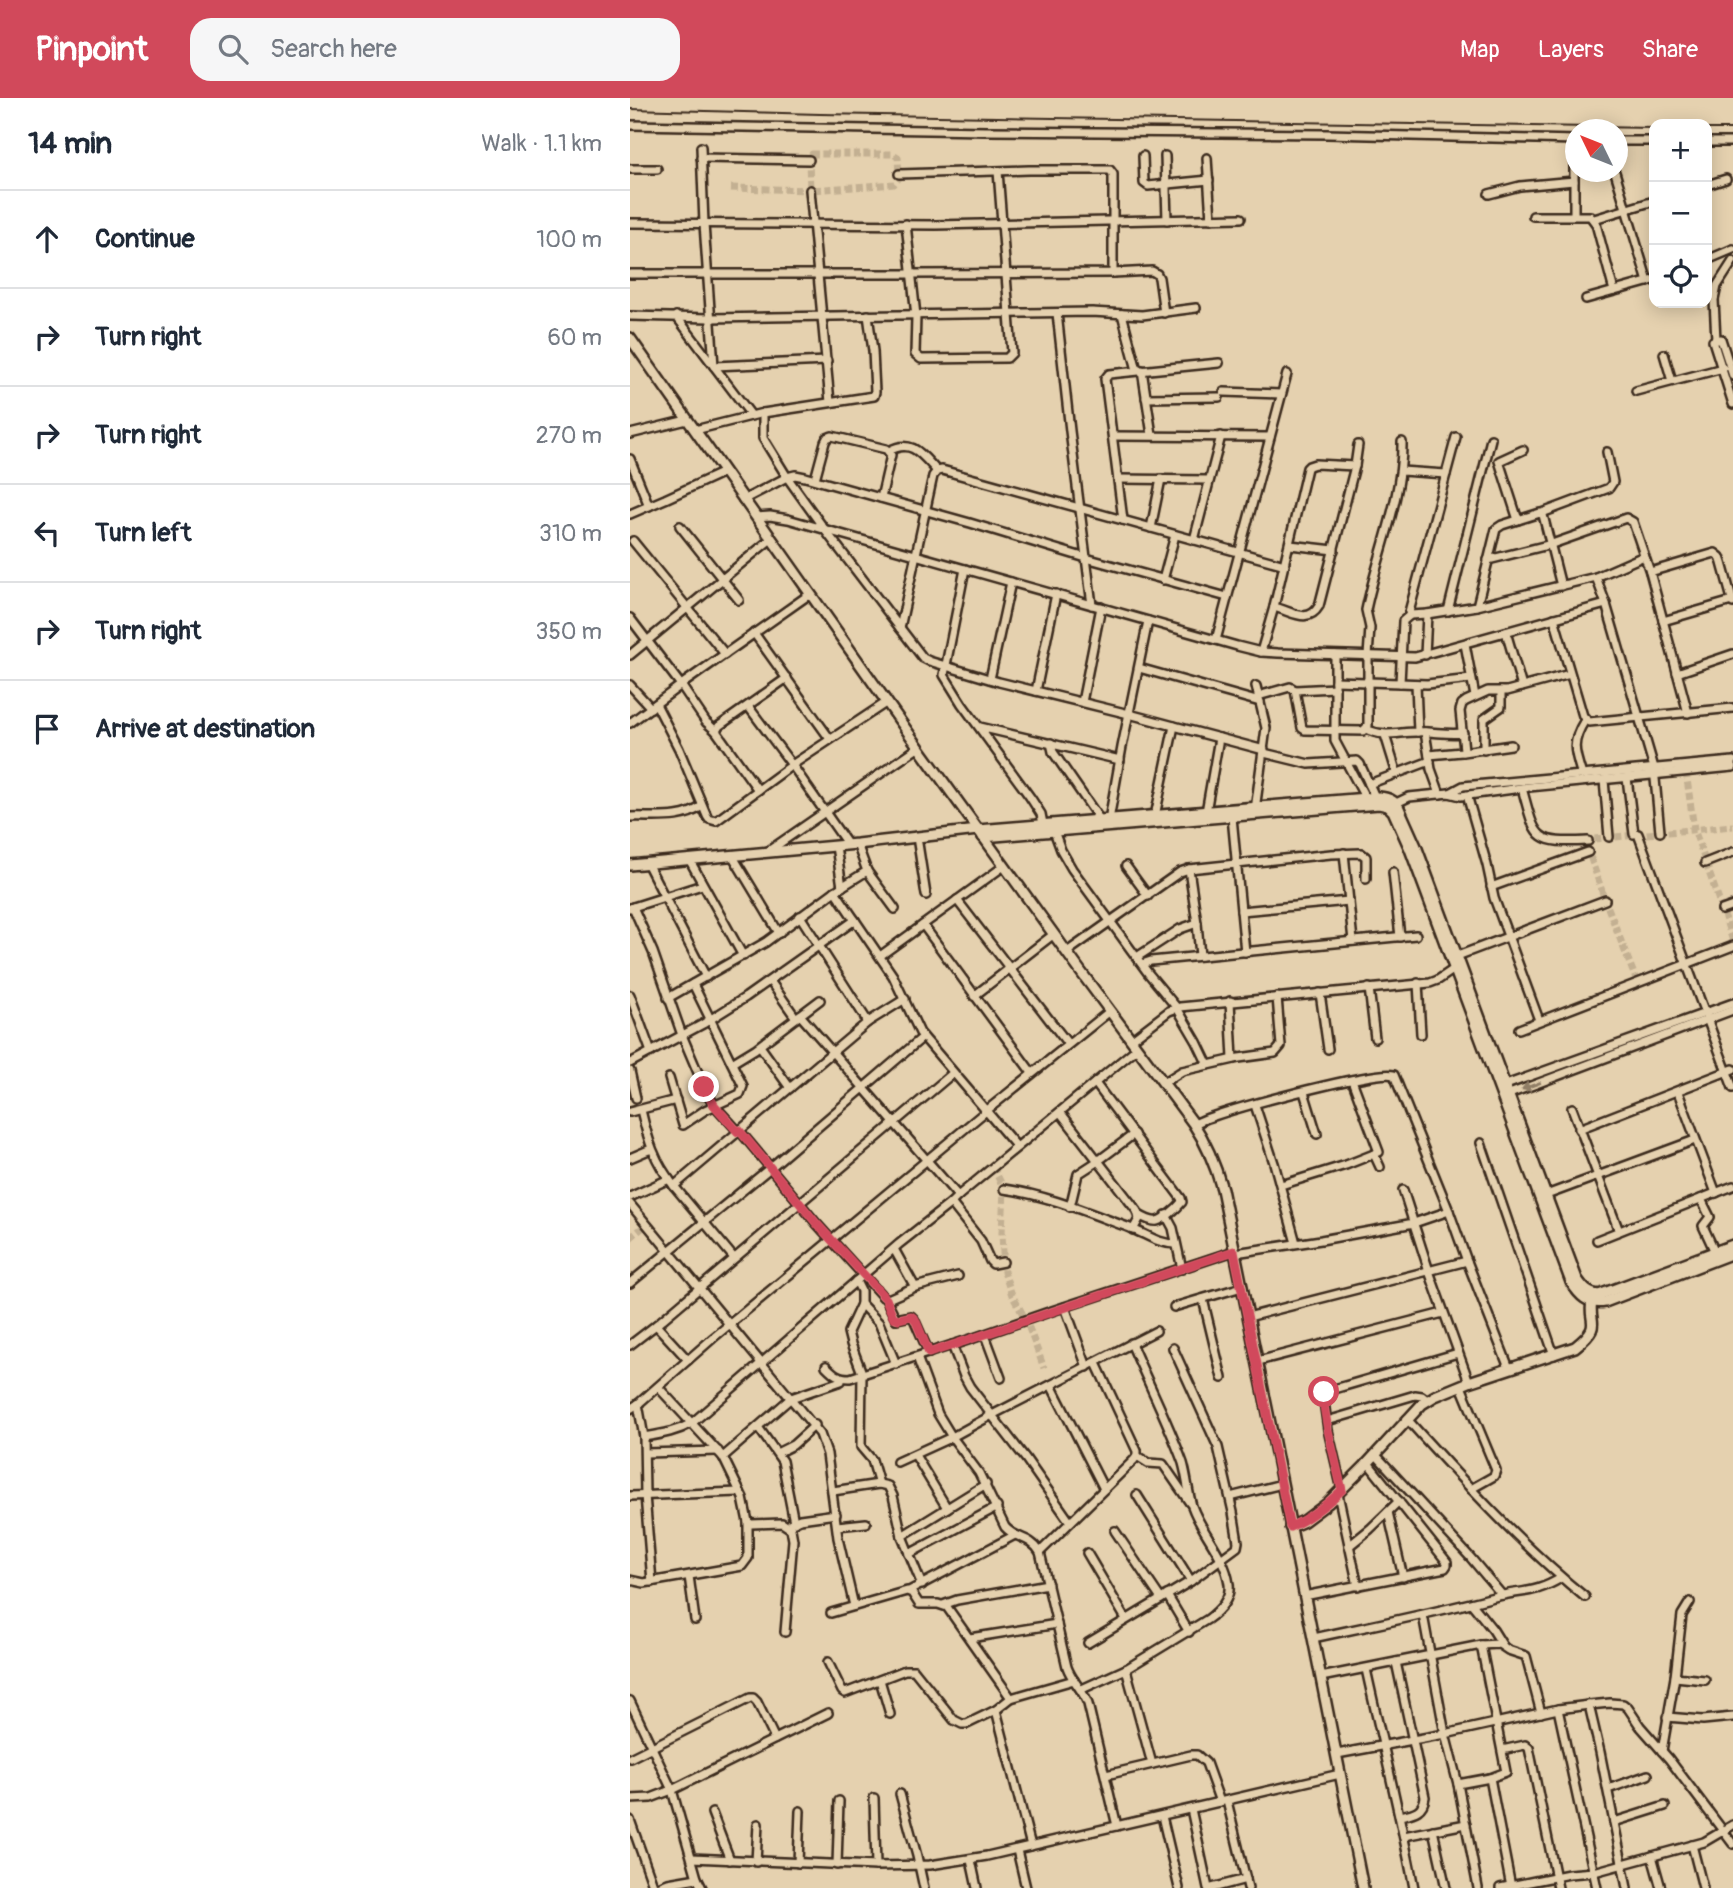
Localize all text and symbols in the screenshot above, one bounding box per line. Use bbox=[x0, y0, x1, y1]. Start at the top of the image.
search box bbox=[190, 18, 680, 81]
text: Pinpoint bbox=[35, 29, 148, 70]
icon: search bbox=[214, 30, 252, 68]
text: Search here bbox=[270, 33, 397, 65]
text: Map bbox=[1460, 35, 1500, 64]
text: Layers bbox=[1538, 35, 1604, 64]
text: Share bbox=[1642, 35, 1698, 64]
north arrow bbox=[1565, 119, 1628, 182]
map controls bbox=[1649, 119, 1712, 308]
button: + bbox=[1649, 119, 1712, 182]
text: 14 min bbox=[28, 125, 112, 162]
text: Walk · 1.1 km bbox=[481, 129, 602, 158]
button: − bbox=[1649, 182, 1712, 245]
icon: ahead bbox=[28, 220, 66, 258]
text: Continue bbox=[95, 223, 195, 255]
text: 100 m bbox=[536, 225, 602, 254]
button: locate bbox=[1649, 245, 1712, 308]
icon: right bbox=[28, 318, 66, 356]
text: Turn right bbox=[95, 321, 201, 353]
text: 60 m bbox=[547, 323, 602, 352]
icon: right bbox=[28, 416, 66, 454]
text: Turn right bbox=[95, 419, 201, 451]
text: 270 m bbox=[536, 421, 602, 450]
icon: left bbox=[28, 514, 66, 552]
text: Turn left bbox=[95, 517, 191, 549]
text: 310 m bbox=[539, 519, 602, 548]
icon: right bbox=[28, 612, 66, 650]
text: Turn right bbox=[95, 615, 201, 647]
text: 350 m bbox=[536, 617, 602, 646]
icon: arrive bbox=[28, 710, 66, 748]
text: Arrive at destination bbox=[95, 713, 315, 745]
route end bbox=[688, 1071, 719, 1102]
one-way arrow bbox=[1521, 1081, 1542, 1092]
route start bbox=[1308, 1376, 1339, 1407]

